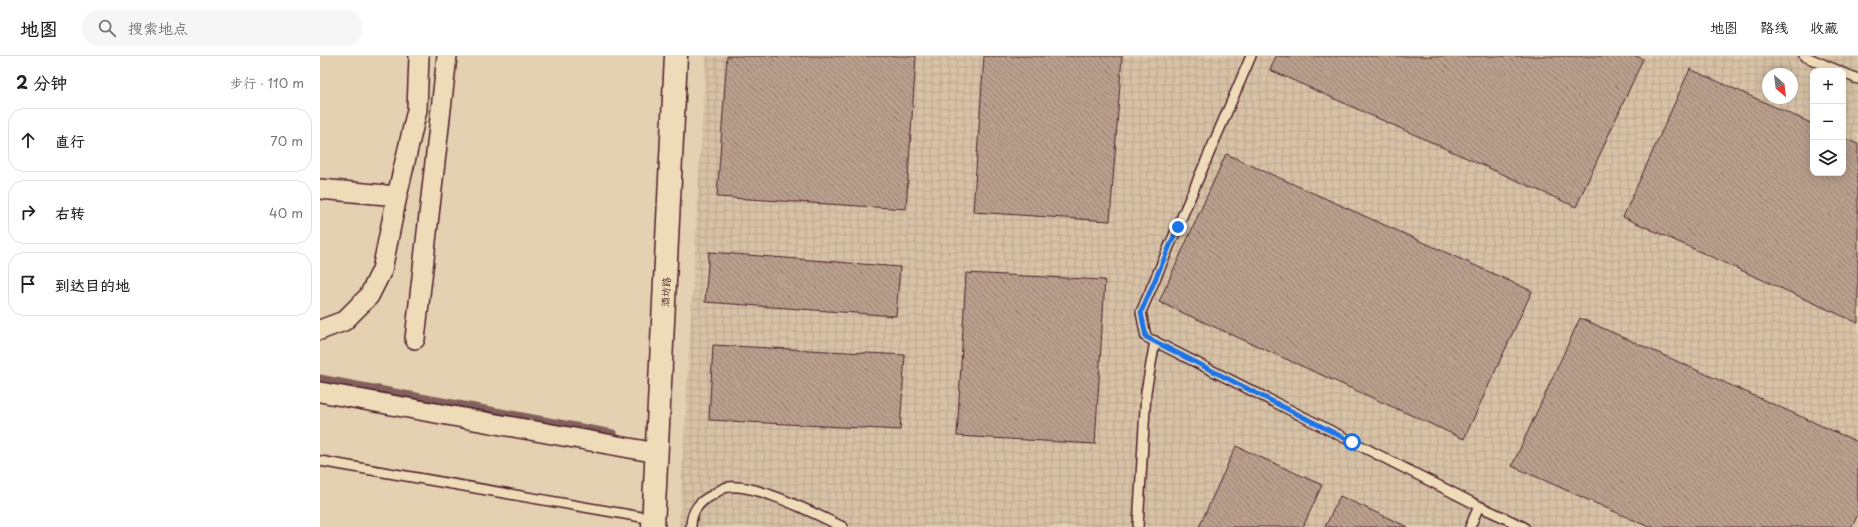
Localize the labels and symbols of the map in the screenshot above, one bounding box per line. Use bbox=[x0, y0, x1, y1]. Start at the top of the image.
north arrow bbox=[1762, 68, 1798, 104]
route end bbox=[1169, 218, 1187, 236]
street label: 酒坊路 bbox=[657, 277, 673, 307]
route start bbox=[1343, 433, 1361, 451]

